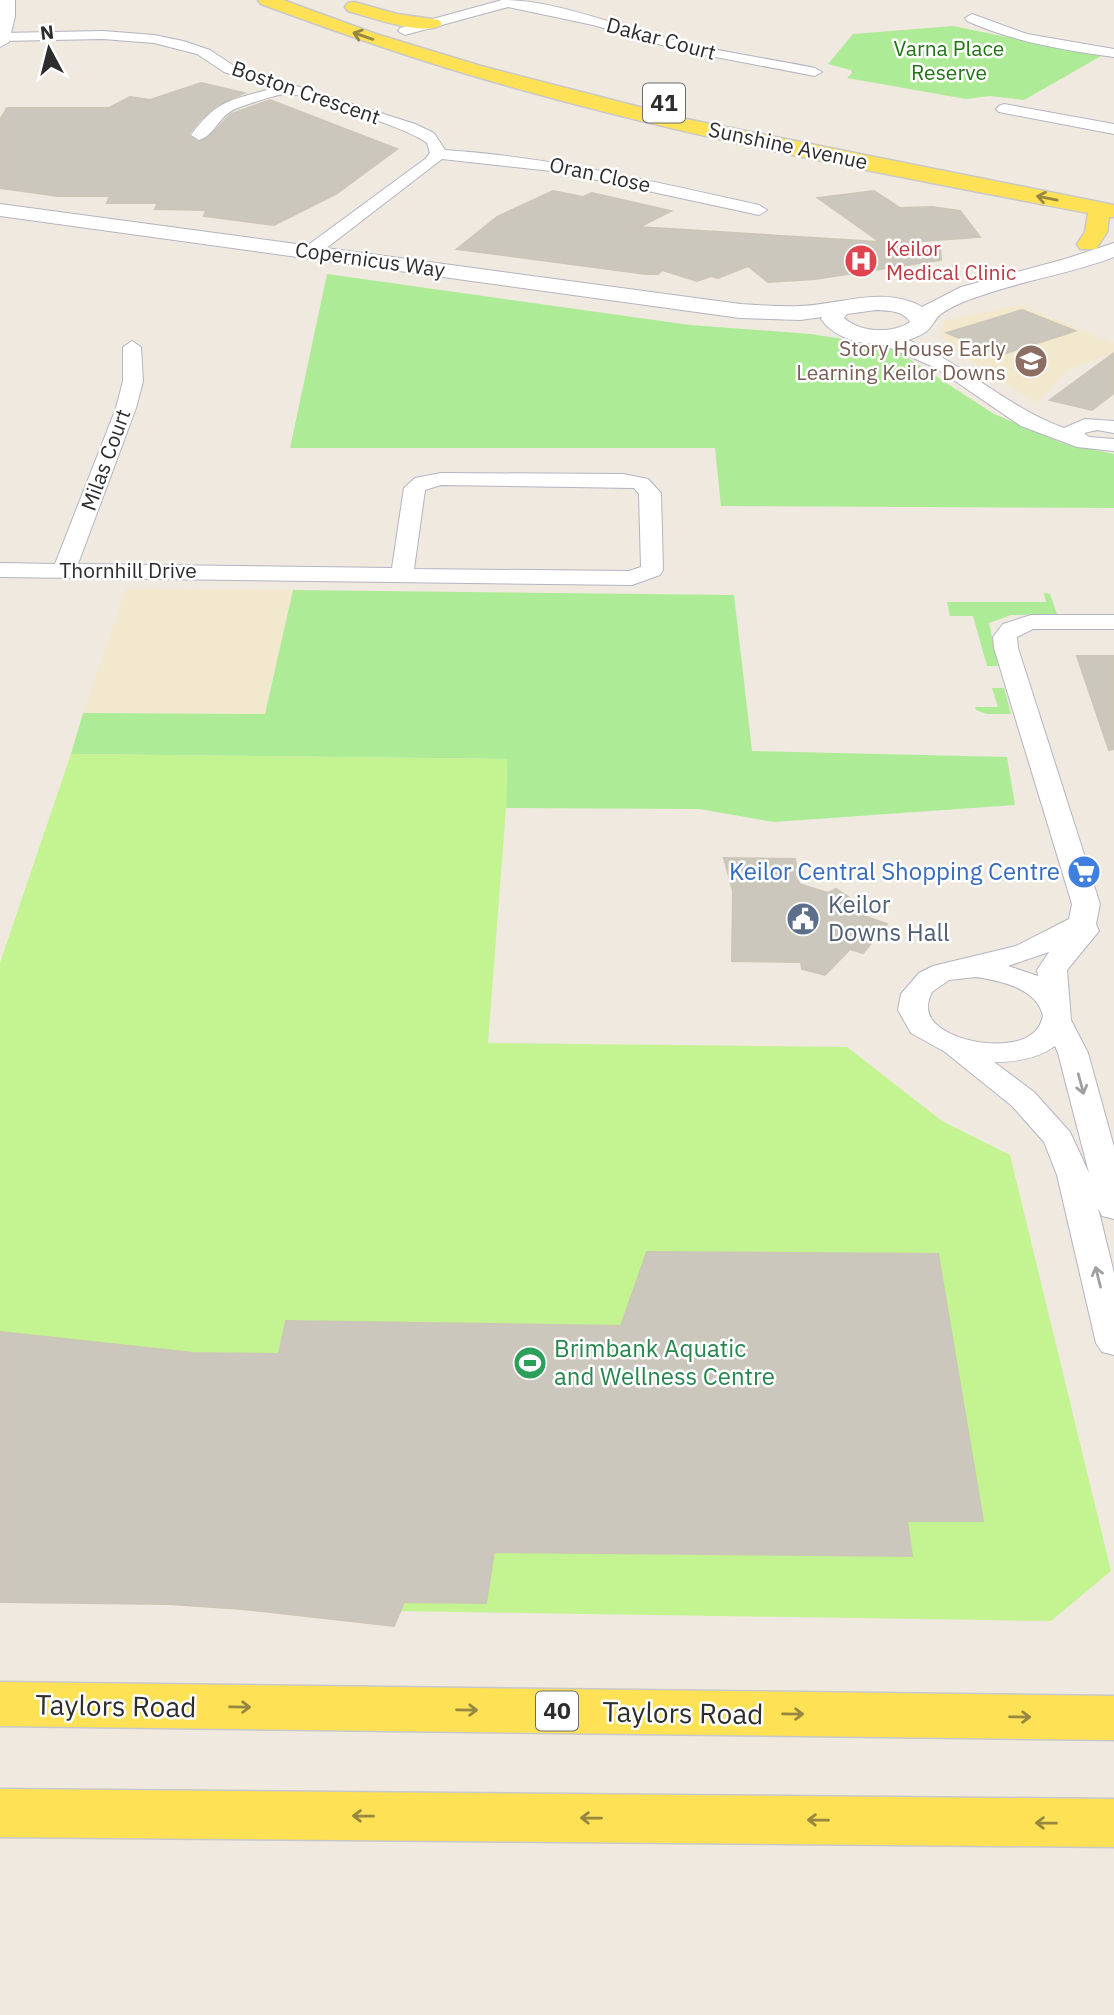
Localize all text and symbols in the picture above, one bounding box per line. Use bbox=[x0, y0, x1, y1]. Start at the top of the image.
street label: Dakar Court bbox=[604, 10, 719, 66]
north arrow bbox=[14, 14, 84, 84]
text: N bbox=[39, 19, 55, 45]
one-way arrow bbox=[352, 28, 374, 41]
park label: Varna Place Reserve bbox=[894, 34, 1004, 86]
street label: Boston Crescent bbox=[228, 54, 384, 131]
road number: 41 bbox=[643, 83, 685, 122]
street label: Sunshine Avenue bbox=[706, 114, 870, 176]
street label: Oran Close bbox=[547, 150, 653, 198]
one-way arrow bbox=[1036, 191, 1059, 204]
place label: Keilor Medical Clinic bbox=[886, 234, 1016, 286]
street label: Copernicus Way bbox=[293, 235, 447, 283]
hospital icon: Keilor Medical Clinic bbox=[842, 242, 880, 280]
place label: Story House Early Learning Keilor Downs bbox=[796, 334, 1007, 386]
school or university icon: Story House Early Learning Keilor Downs bbox=[1012, 342, 1050, 380]
street label: Milas Court bbox=[74, 405, 136, 514]
street label: Thornhill Drive bbox=[59, 556, 197, 584]
supermarket icon: Keilor Central Shopping Centre bbox=[1065, 853, 1103, 891]
place label: Keilor Central Shopping Centre bbox=[729, 855, 1060, 887]
place label: Keilor Downs Hall bbox=[828, 888, 950, 948]
public building icon: Keilor Downs Hall bbox=[784, 900, 822, 938]
one-way arrow bbox=[1076, 1073, 1089, 1095]
one-way arrow bbox=[1091, 1266, 1104, 1289]
place label: Brimbank Aquatic and Wellness Centre bbox=[554, 1332, 775, 1392]
sports icon: Brimbank Aquatic and Wellness Centre bbox=[511, 1344, 549, 1382]
street label: Taylors Road bbox=[35, 1686, 197, 1725]
road number: 40 bbox=[536, 1692, 578, 1730]
street label: Taylors Road bbox=[602, 1693, 764, 1732]
one-way arrow bbox=[228, 1700, 251, 1714]
one-way arrow bbox=[455, 1703, 478, 1717]
one-way arrow bbox=[781, 1707, 804, 1721]
one-way arrow bbox=[1008, 1710, 1031, 1724]
one-way arrow bbox=[352, 1809, 375, 1823]
one-way arrow bbox=[580, 1811, 603, 1825]
one-way arrow bbox=[807, 1813, 830, 1827]
one-way arrow bbox=[1035, 1816, 1058, 1829]

